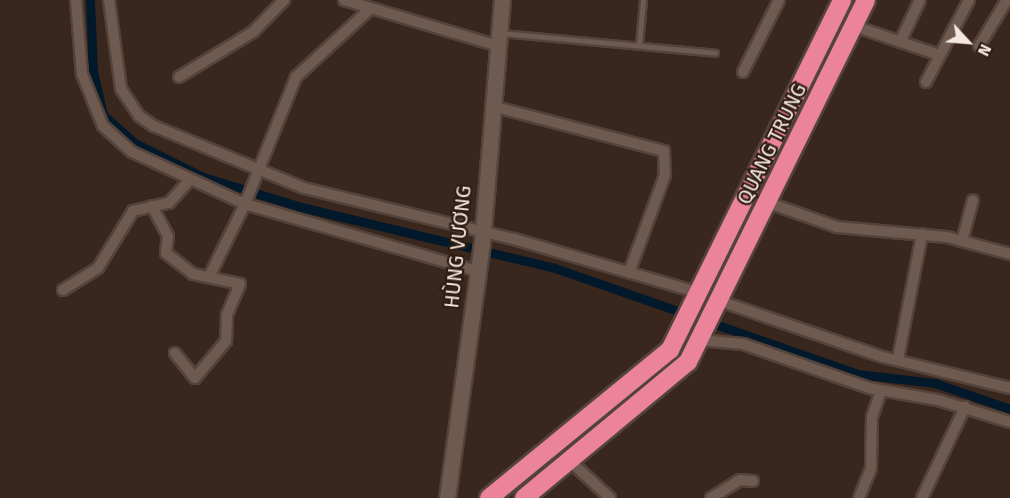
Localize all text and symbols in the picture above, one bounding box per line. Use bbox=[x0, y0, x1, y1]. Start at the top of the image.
north arrow bbox=[938, 12, 998, 72]
text: N bbox=[974, 41, 995, 59]
street label: QUANG TRUNG bbox=[732, 80, 812, 208]
street label: HÙNG VƯƠNG bbox=[440, 184, 476, 310]

